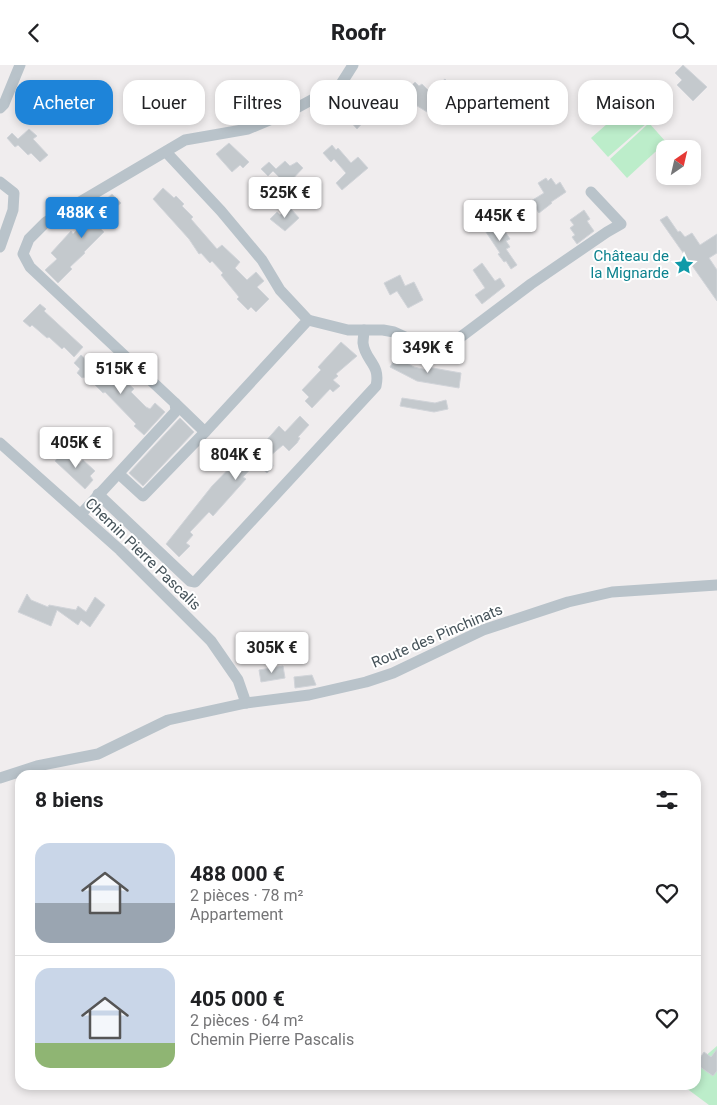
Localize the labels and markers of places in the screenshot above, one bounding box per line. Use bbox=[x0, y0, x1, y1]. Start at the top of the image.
pin: 525K € bbox=[244, 177, 326, 219]
pin: 488K € bbox=[41, 197, 123, 239]
pin: 445K € bbox=[459, 199, 541, 242]
place label: Château de la Mignarde bbox=[591, 247, 669, 282]
place icon: Château de la Mignarde bbox=[673, 254, 695, 276]
pin: 349K € bbox=[387, 331, 469, 374]
pin: 515K € bbox=[80, 353, 162, 395]
pin: 405K € bbox=[35, 427, 117, 469]
pin: 804K € bbox=[195, 439, 277, 481]
pin: 305K € bbox=[231, 631, 313, 674]

